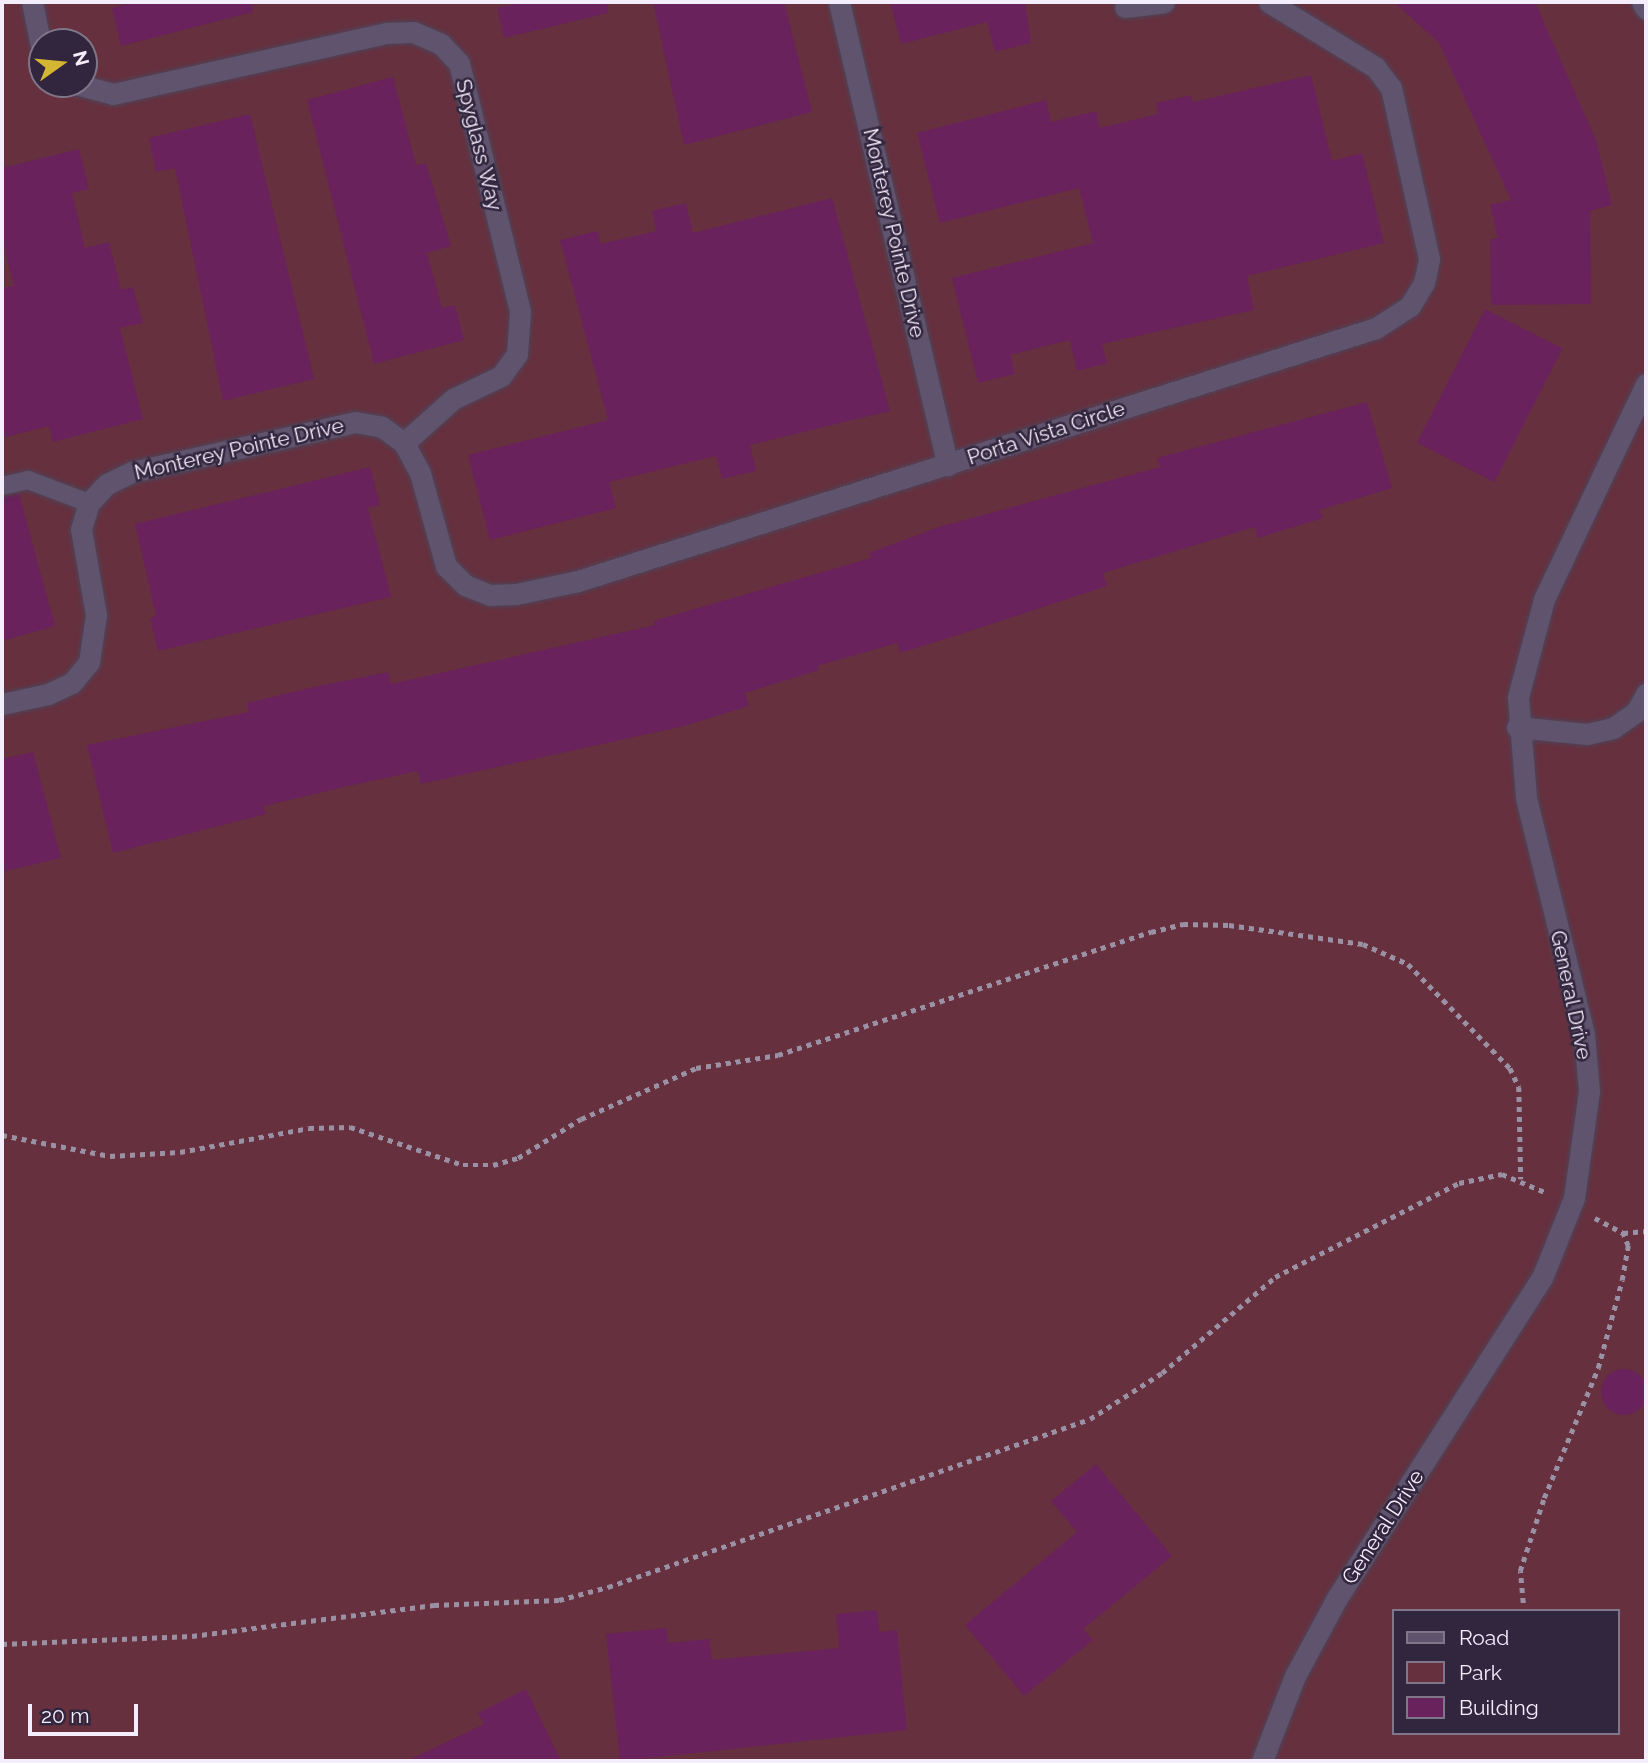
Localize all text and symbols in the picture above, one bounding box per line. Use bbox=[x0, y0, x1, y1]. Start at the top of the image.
north arrow bbox=[28, 28, 98, 98]
text: N bbox=[69, 48, 94, 68]
street label: Spyglass Way bbox=[450, 76, 508, 214]
street label: Monterey Pointe Drive bbox=[858, 126, 930, 340]
street label: Porta Vista Circle bbox=[964, 396, 1128, 470]
street label: Monterey Pointe Drive bbox=[132, 413, 346, 485]
street label: General Drive bbox=[1545, 928, 1597, 1062]
street label: General Drive bbox=[1337, 1465, 1429, 1589]
legend bbox=[1392, 1609, 1620, 1735]
text: Road bbox=[1459, 1625, 1509, 1650]
text: Park bbox=[1459, 1660, 1502, 1685]
scale bar bbox=[32, 1690, 142, 1734]
text: Building bbox=[1459, 1695, 1539, 1720]
text: 20 m bbox=[41, 1703, 89, 1728]

